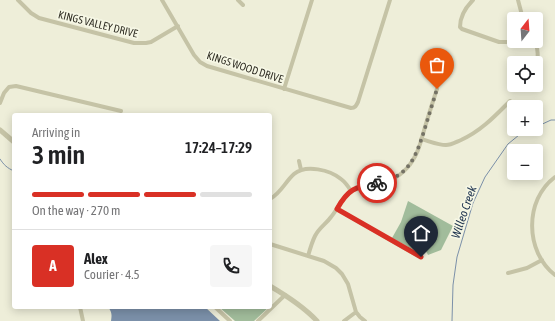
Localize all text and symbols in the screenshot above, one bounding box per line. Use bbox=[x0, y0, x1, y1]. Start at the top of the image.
street label: KINGS VALLEY DRIVE bbox=[57, 8, 139, 40]
north arrow bbox=[507, 12, 543, 48]
map controls bbox=[507, 12, 543, 180]
pin bbox=[420, 48, 454, 89]
street label: KINGS WOOD DRIVE bbox=[205, 49, 285, 85]
icon: bag bbox=[426, 54, 448, 76]
button: locate bbox=[507, 56, 543, 92]
button: + bbox=[507, 100, 543, 136]
text: Arriving in bbox=[32, 125, 80, 140]
text: 17:24–17:29 bbox=[185, 139, 252, 156]
text: 3 min bbox=[32, 140, 85, 170]
button: − bbox=[507, 144, 543, 180]
courier bbox=[357, 163, 397, 203]
icon: bike bbox=[366, 172, 388, 194]
water label: Willeo Creek bbox=[448, 183, 480, 240]
text: On the way · 270 m bbox=[32, 203, 120, 218]
pin bbox=[404, 216, 438, 257]
icon: home bbox=[410, 222, 432, 244]
button: phone bbox=[210, 245, 252, 287]
text: Alex bbox=[84, 250, 108, 267]
text: A bbox=[49, 257, 57, 274]
text: Courier · 4.5 bbox=[84, 267, 140, 282]

